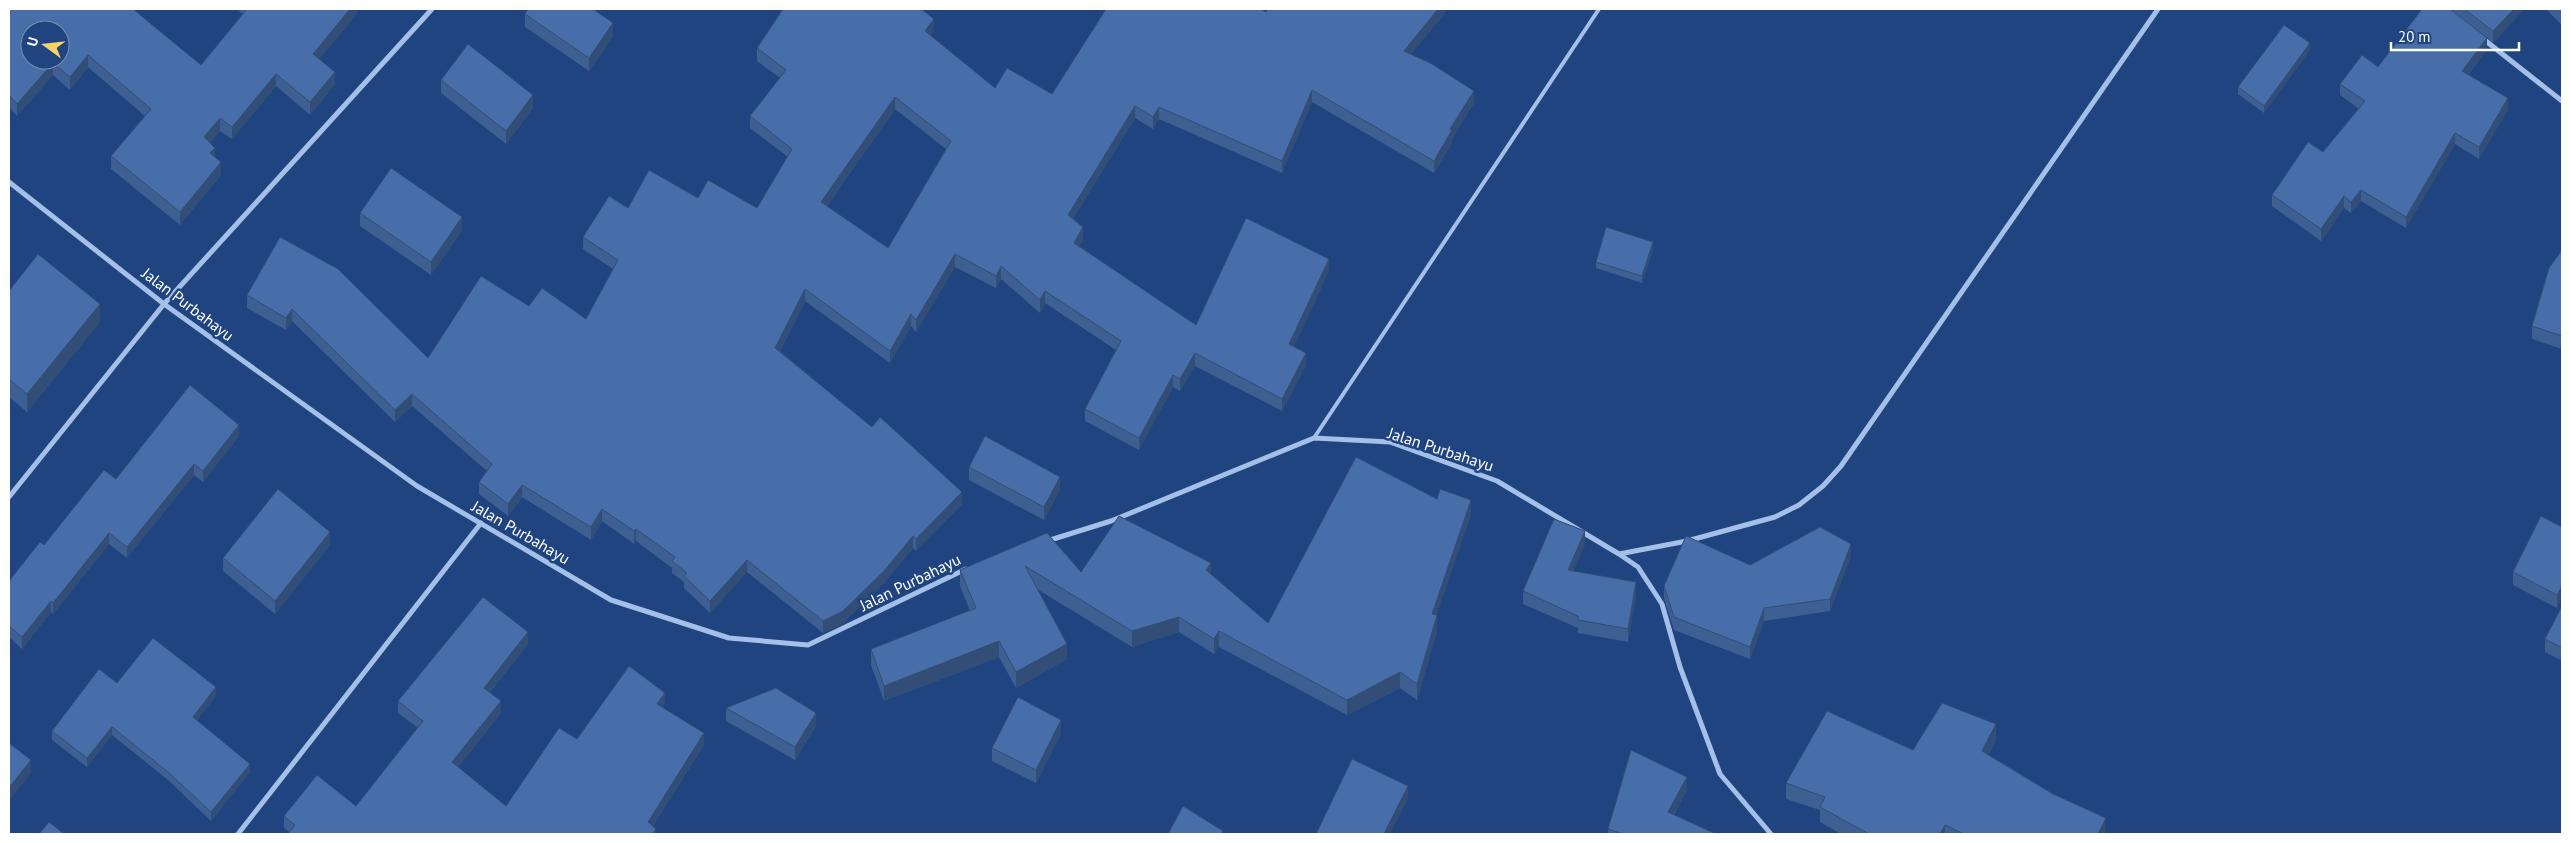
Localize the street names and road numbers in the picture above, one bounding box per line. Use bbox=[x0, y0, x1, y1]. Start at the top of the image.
street label: Jalan Purbahayu bbox=[137, 262, 238, 345]
street label: Jalan Purbahayu bbox=[1385, 422, 1496, 476]
street label: Jalan Purbahayu bbox=[467, 495, 574, 568]
street label: Jalan Purbahayu bbox=[855, 549, 964, 616]

